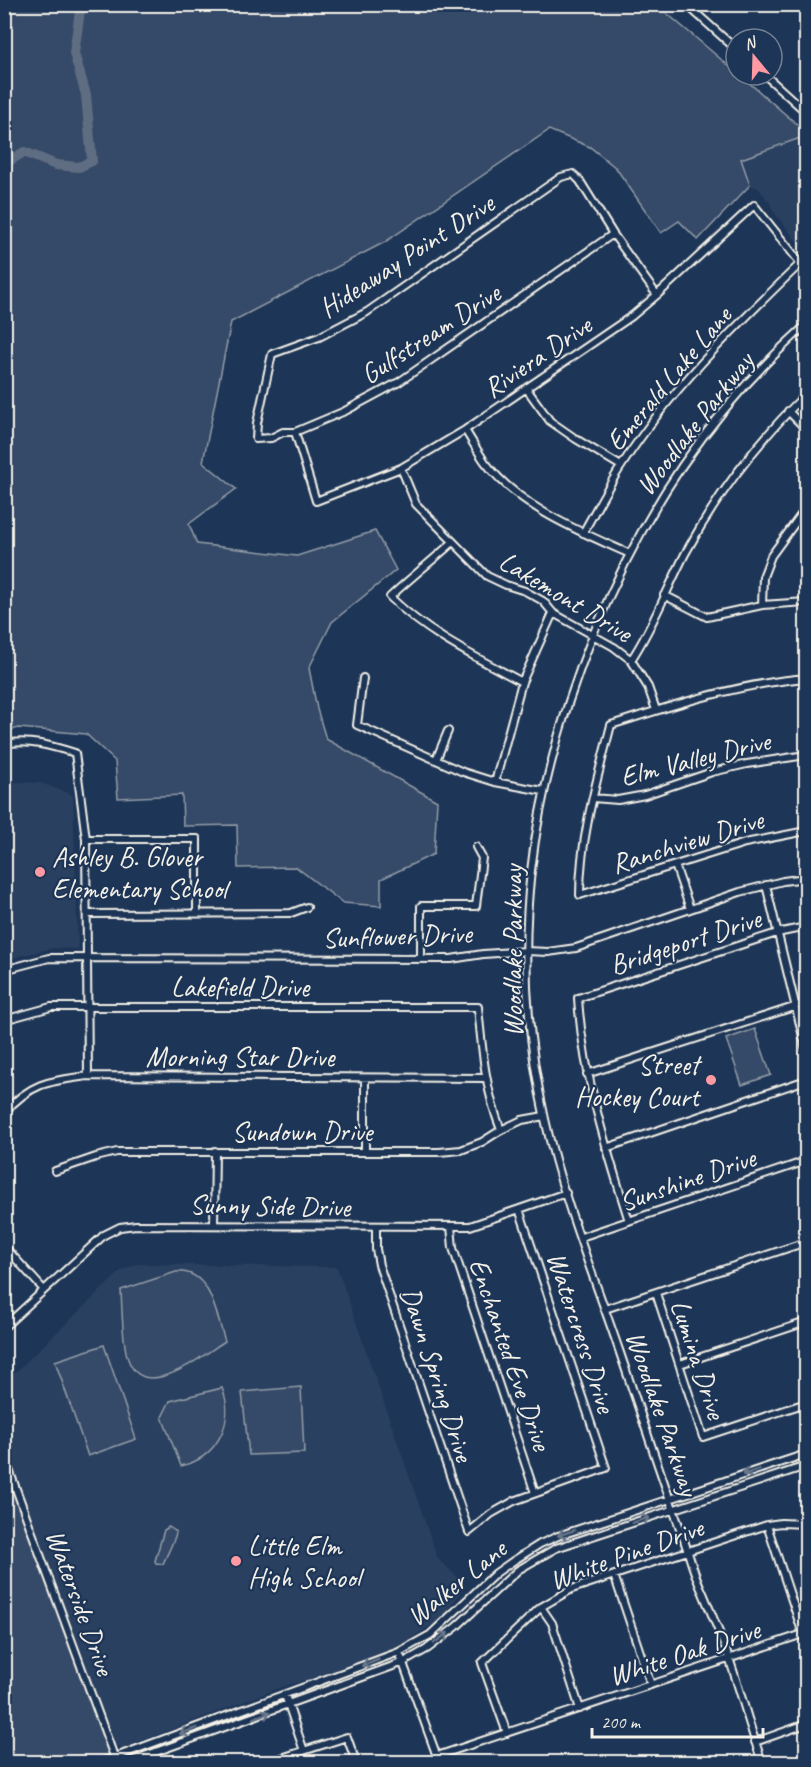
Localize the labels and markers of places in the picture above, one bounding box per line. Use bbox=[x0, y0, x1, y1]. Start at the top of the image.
place label: Ashley B. Glover Elementary School bbox=[52, 839, 232, 906]
marker: Ashley B. Glover Elementary School bbox=[33, 865, 47, 879]
place label: Street Hockey Court bbox=[575, 1047, 703, 1114]
marker: Street Hockey Court bbox=[704, 1073, 718, 1087]
place label: Little Elm High School bbox=[248, 1528, 366, 1595]
marker: Little Elm High School bbox=[229, 1554, 243, 1568]

